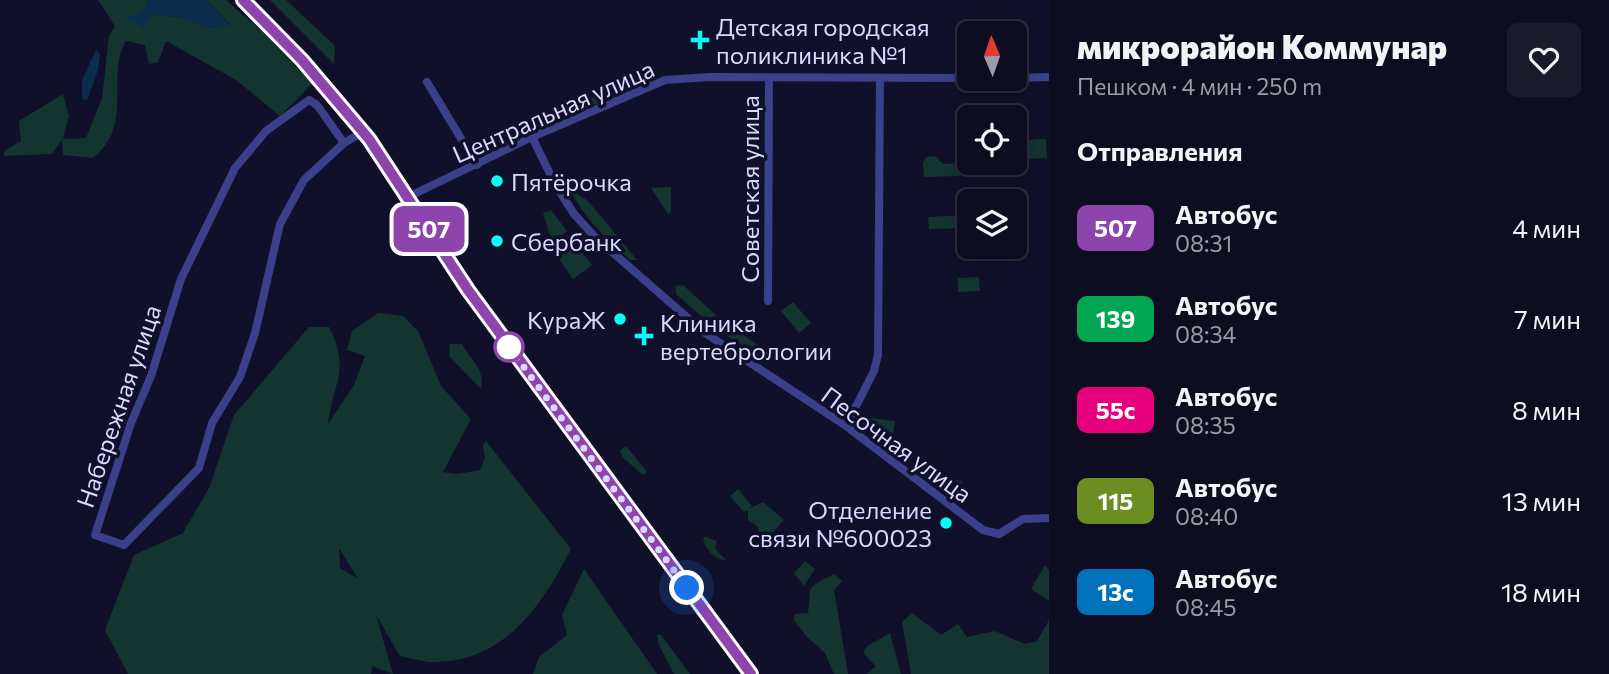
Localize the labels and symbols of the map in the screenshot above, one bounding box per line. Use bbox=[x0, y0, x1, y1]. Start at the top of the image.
place label: Детская городская поликлиника №1 bbox=[716, 12, 930, 69]
north arrow bbox=[957, 21, 1027, 91]
marker: Детская городская поликлиника №1 bbox=[690, 30, 710, 50]
street label: Центральная улица bbox=[448, 53, 658, 169]
street label: Советская улица bbox=[735, 95, 764, 283]
place label: Пятёрочка bbox=[511, 167, 632, 196]
marker: Пятёрочка bbox=[489, 173, 505, 189]
line badge: 507 bbox=[389, 206, 469, 252]
place label: Сбербанк bbox=[511, 227, 622, 256]
marker: Сбербанк bbox=[489, 233, 505, 249]
street label: Набережная улица bbox=[70, 301, 166, 511]
place label: КураЖ bbox=[527, 305, 606, 334]
place label: Клиника вертебрологии bbox=[660, 308, 832, 365]
marker: КураЖ bbox=[612, 311, 628, 327]
marker: Клиника вертебрологии bbox=[634, 326, 654, 346]
unlabelled marker bbox=[494, 332, 524, 362]
street label: Песочная улица bbox=[816, 380, 978, 508]
place label: Отделение связи №600023 bbox=[748, 495, 932, 552]
marker: Отделение связи №600023 bbox=[938, 515, 954, 531]
your location bbox=[669, 570, 704, 605]

